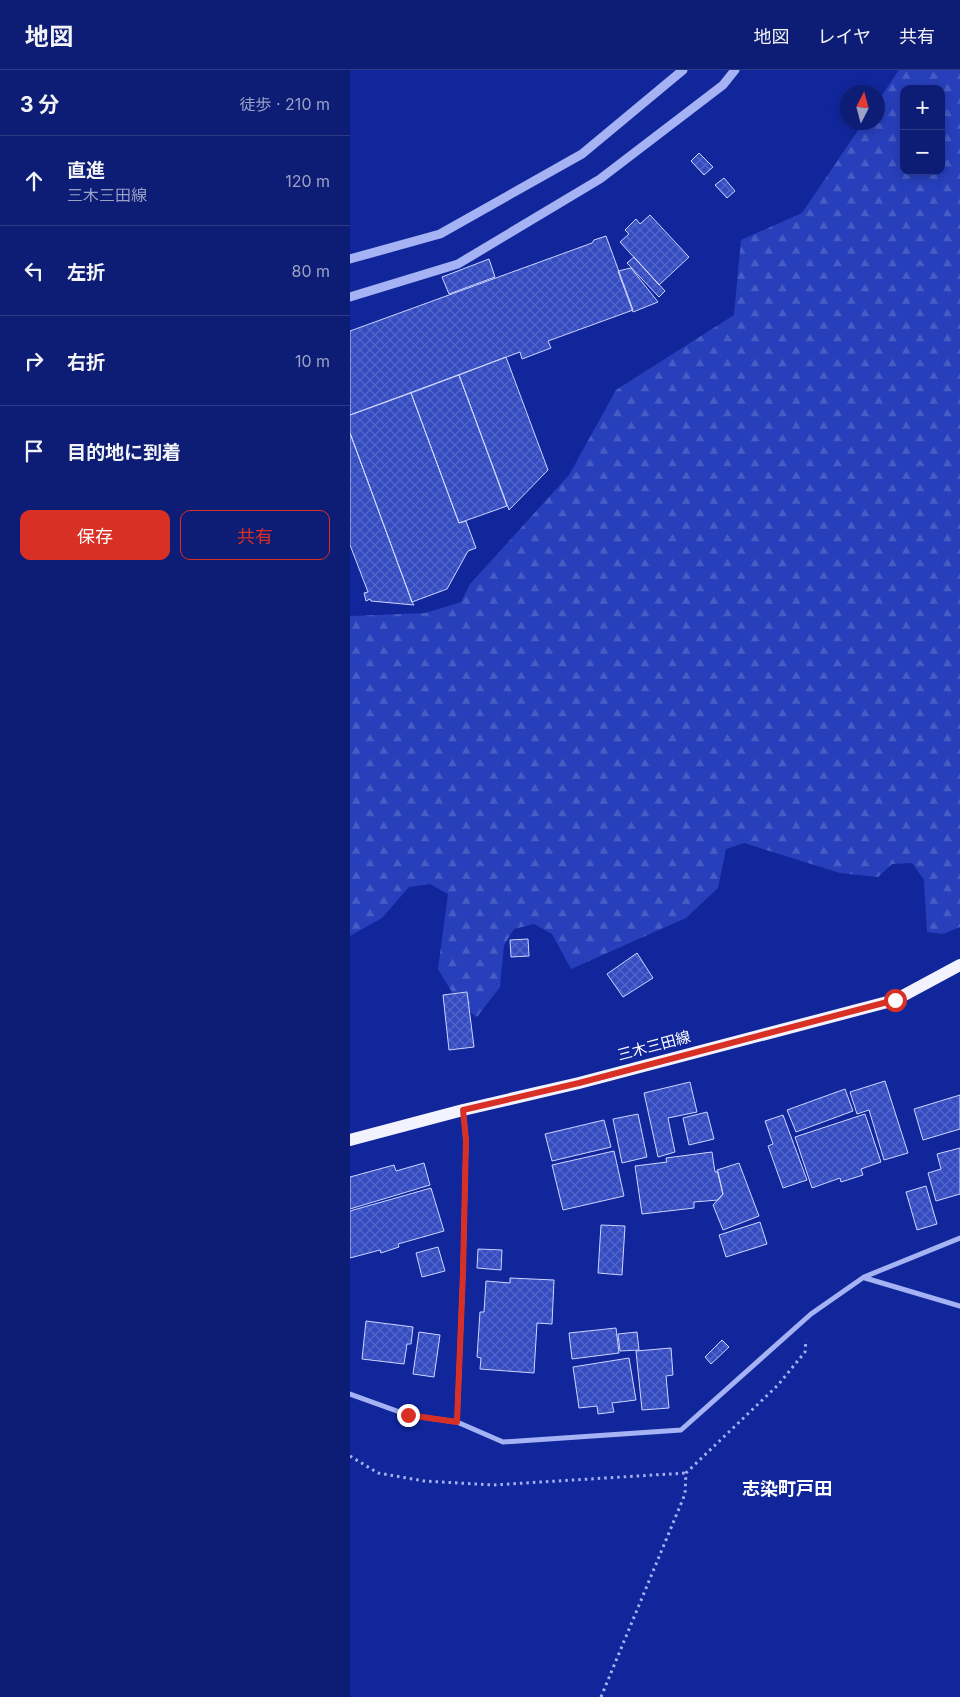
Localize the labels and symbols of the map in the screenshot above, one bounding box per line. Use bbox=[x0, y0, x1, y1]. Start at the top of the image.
north arrow bbox=[840, 85, 885, 130]
route start bbox=[884, 989, 907, 1012]
street label: 三木三田線 bbox=[615, 1027, 693, 1064]
route end bbox=[397, 1404, 420, 1427]
district label: 志染町戸田 bbox=[742, 1478, 832, 1499]

